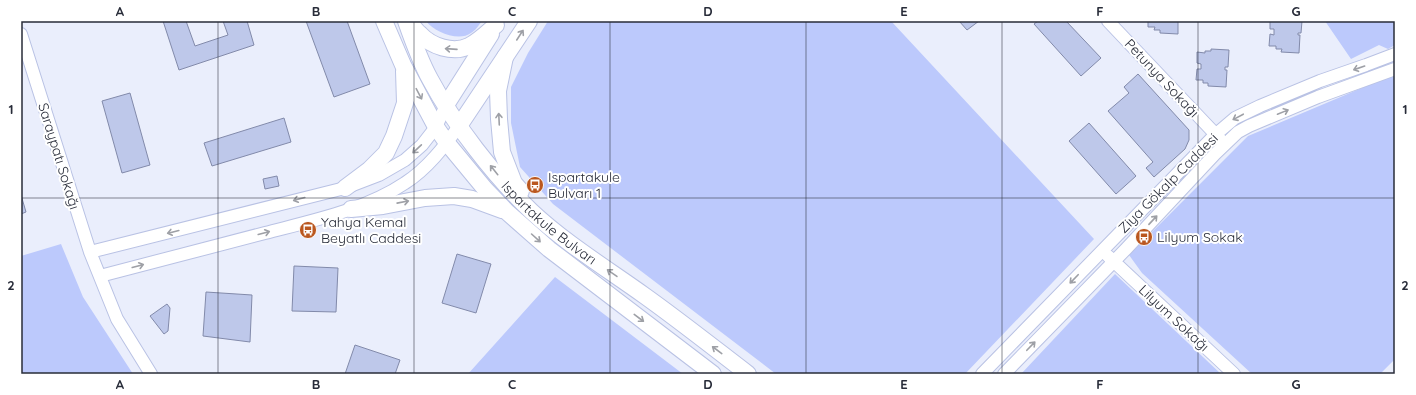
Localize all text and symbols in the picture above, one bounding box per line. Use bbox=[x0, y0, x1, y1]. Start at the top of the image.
text: A bbox=[116, 3, 125, 19]
text: B bbox=[312, 3, 320, 19]
text: C bbox=[508, 3, 516, 19]
text: D bbox=[703, 3, 713, 19]
text: E bbox=[900, 3, 908, 19]
text: F bbox=[1096, 3, 1104, 19]
text: G bbox=[1291, 3, 1301, 19]
one-way arrow bbox=[516, 29, 524, 41]
street label: Petunya Sokağı bbox=[1121, 35, 1203, 121]
one-way arrow bbox=[445, 45, 458, 52]
one-way arrow bbox=[1352, 65, 1365, 72]
one-way arrow bbox=[415, 88, 423, 100]
text: 1 bbox=[8, 101, 14, 117]
street label: Saraypatı Sokağı bbox=[34, 101, 84, 211]
text: 1 bbox=[1402, 101, 1408, 117]
one-way arrow bbox=[1276, 107, 1288, 115]
one-way arrow bbox=[495, 113, 502, 126]
one-way arrow bbox=[1233, 114, 1245, 121]
street label: Ziya Gökalp Caddesi bbox=[1114, 129, 1222, 237]
one-way arrow bbox=[412, 144, 422, 154]
one-way arrow bbox=[489, 165, 498, 176]
place label: Ispartakule Bulvarı 1 bbox=[548, 168, 620, 202]
bus stop icon: Ispartakule Bulvarı 1 bbox=[525, 175, 545, 195]
street label: Ispartakule Bulvarı bbox=[497, 177, 600, 269]
one-way arrow bbox=[293, 196, 306, 204]
one-way arrow bbox=[397, 198, 410, 206]
place label: Yahya Kemal Beyatlı Caddesi bbox=[321, 213, 421, 247]
one-way arrow bbox=[1148, 215, 1158, 225]
bus stop icon: Yahya Kemal Beyatlı Caddesi bbox=[298, 220, 318, 240]
bus stop icon: Lilyum Sokak bbox=[1134, 227, 1154, 247]
one-way arrow bbox=[167, 228, 180, 236]
place label: Lilyum Sokak bbox=[1157, 228, 1243, 246]
one-way arrow bbox=[257, 229, 270, 237]
one-way arrow bbox=[531, 233, 541, 243]
one-way arrow bbox=[131, 262, 144, 269]
one-way arrow bbox=[607, 269, 618, 277]
one-way arrow bbox=[1070, 274, 1079, 284]
text: 2 bbox=[7, 277, 15, 293]
text: 2 bbox=[1401, 277, 1409, 293]
street label: Lilyum Sokağı bbox=[1135, 281, 1213, 355]
one-way arrow bbox=[633, 313, 644, 322]
one-way arrow bbox=[1026, 341, 1036, 351]
one-way arrow bbox=[712, 346, 723, 355]
text: A bbox=[116, 376, 125, 392]
text: B bbox=[312, 376, 320, 392]
text: C bbox=[508, 376, 516, 392]
text: D bbox=[703, 376, 713, 392]
text: E bbox=[900, 376, 908, 392]
text: F bbox=[1096, 376, 1104, 392]
text: G bbox=[1291, 376, 1301, 392]

